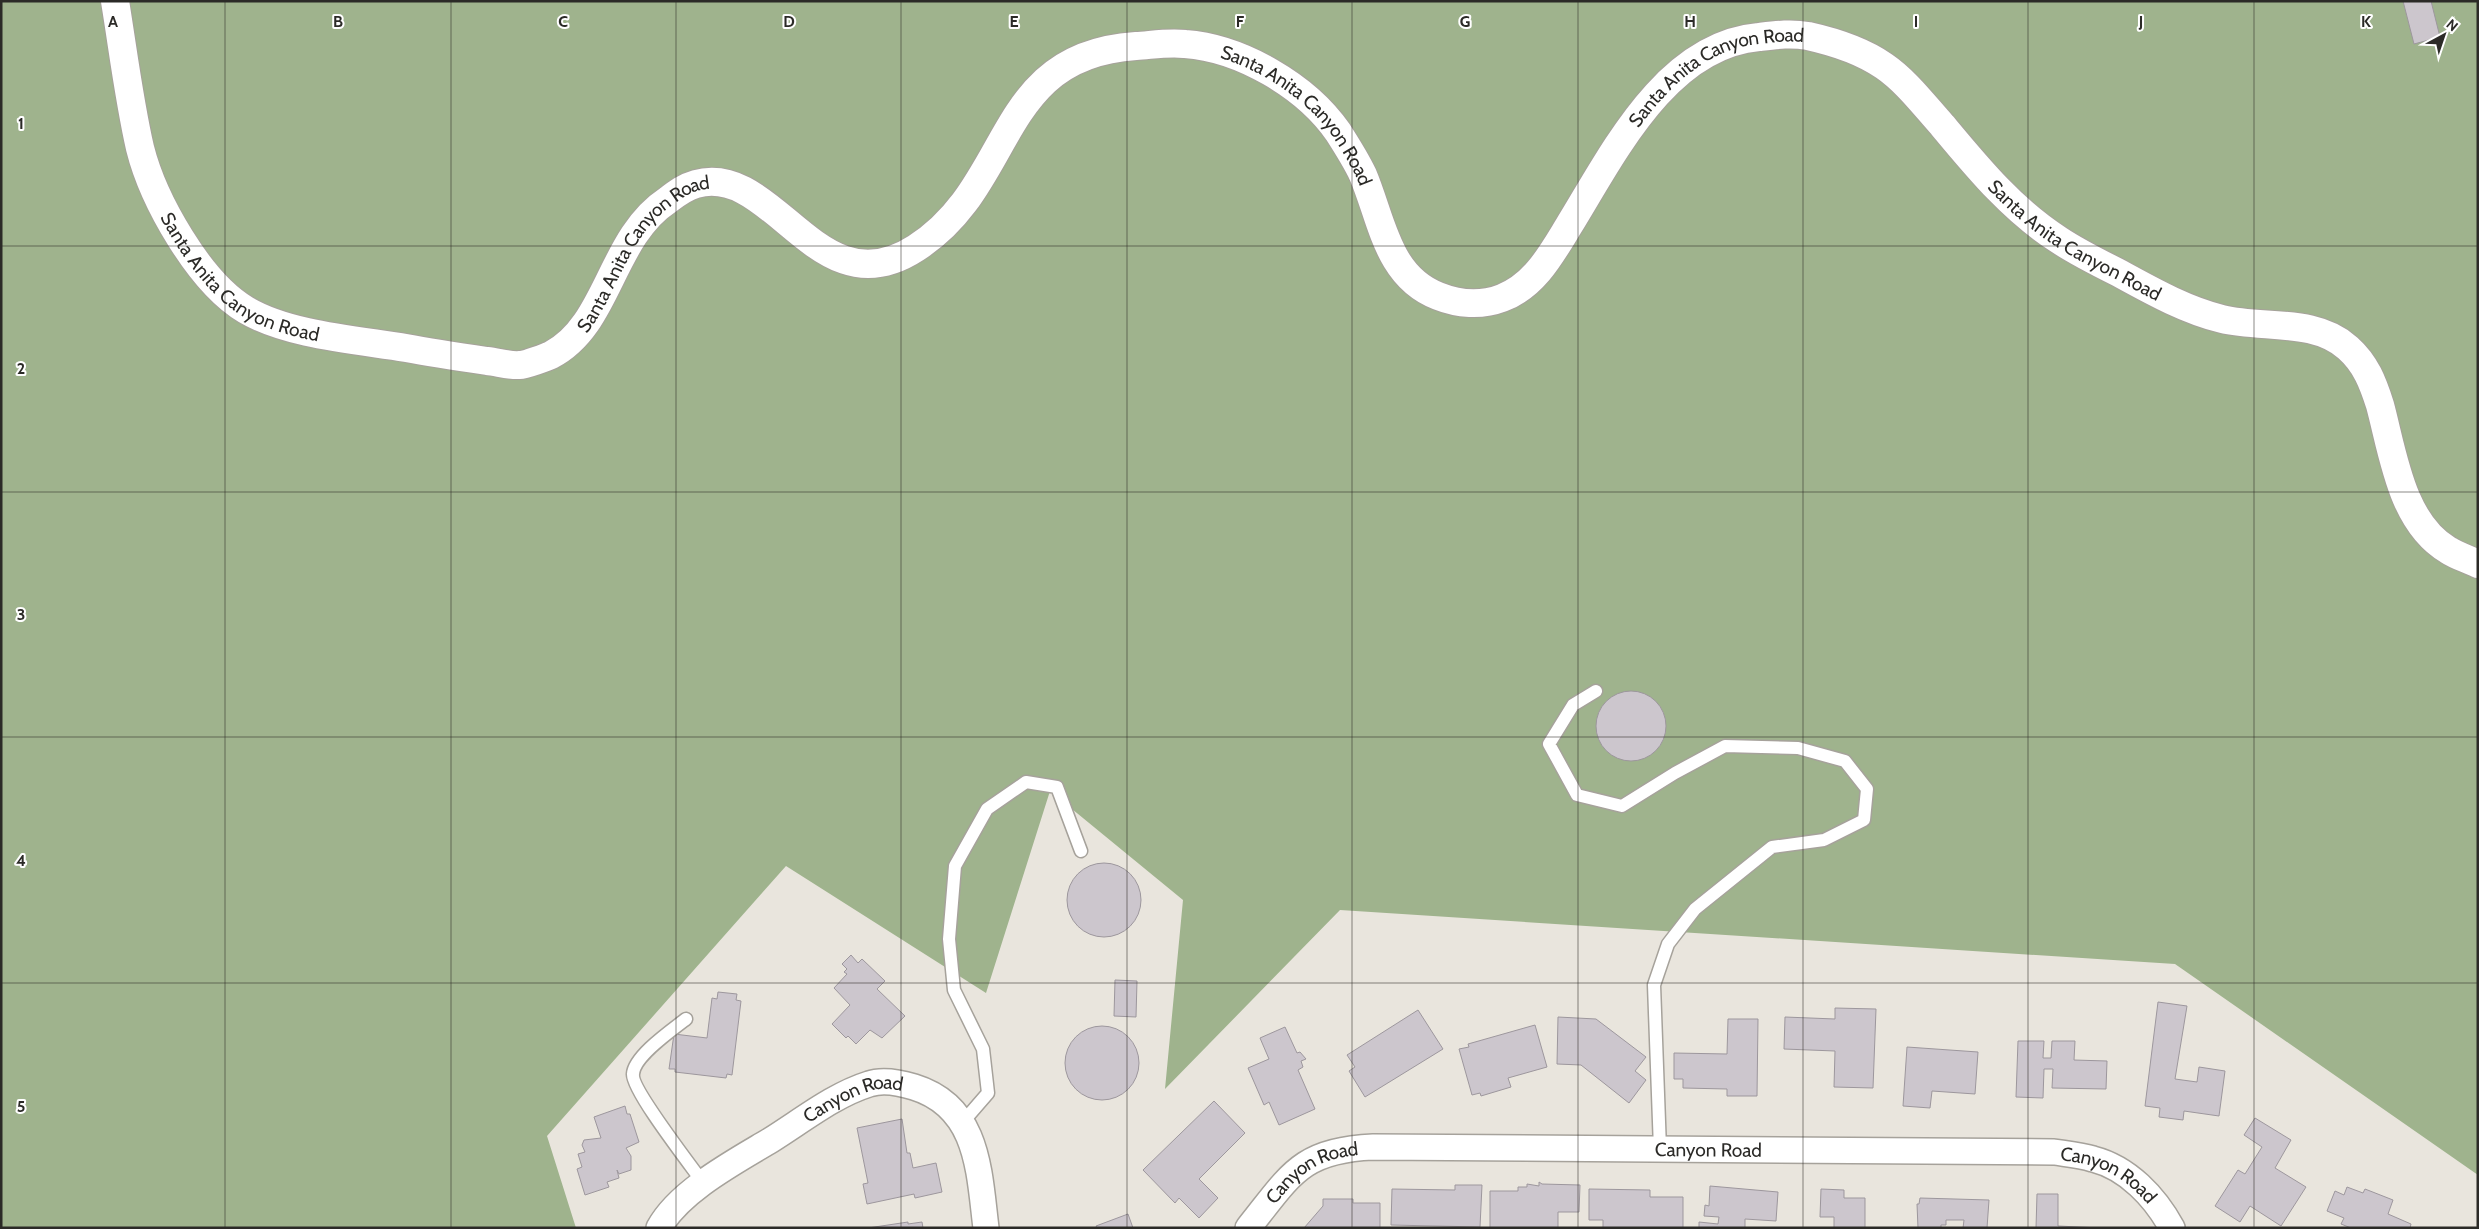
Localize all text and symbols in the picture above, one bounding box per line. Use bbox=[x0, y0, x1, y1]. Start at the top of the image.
north arrow bbox=[2419, 10, 2469, 60]
text: A bbox=[108, 12, 118, 31]
text: B bbox=[333, 12, 343, 31]
text: C bbox=[558, 12, 568, 31]
text: D bbox=[783, 12, 795, 31]
text: E bbox=[1009, 12, 1019, 31]
text: F bbox=[1236, 12, 1245, 31]
text: G bbox=[1460, 12, 1470, 31]
text: H bbox=[1684, 12, 1696, 31]
text: I bbox=[1914, 12, 1918, 31]
text: J bbox=[2138, 12, 2143, 31]
text: K bbox=[2361, 12, 2371, 31]
text: N bbox=[2443, 15, 2462, 35]
street label: Santa Anita Canyon Road bbox=[1623, 23, 1805, 131]
street label: Santa Anita Canyon Road bbox=[1218, 40, 1377, 189]
text: 1 bbox=[18, 114, 24, 133]
street label: Santa Anita Canyon Road bbox=[572, 170, 711, 337]
street label: Santa Anita Canyon Road bbox=[1983, 175, 2165, 305]
street label: Santa Anita Canyon Road bbox=[156, 208, 322, 346]
text: 2 bbox=[17, 359, 25, 378]
text: 3 bbox=[17, 605, 25, 624]
text: 4 bbox=[16, 851, 26, 870]
street label: Canyon Road bbox=[798, 1070, 905, 1127]
text: 5 bbox=[17, 1097, 25, 1116]
street label: Canyon Road bbox=[1260, 1137, 1359, 1208]
street label: Canyon Road bbox=[1655, 1138, 1762, 1161]
street label: Canyon Road bbox=[2059, 1142, 2162, 1208]

